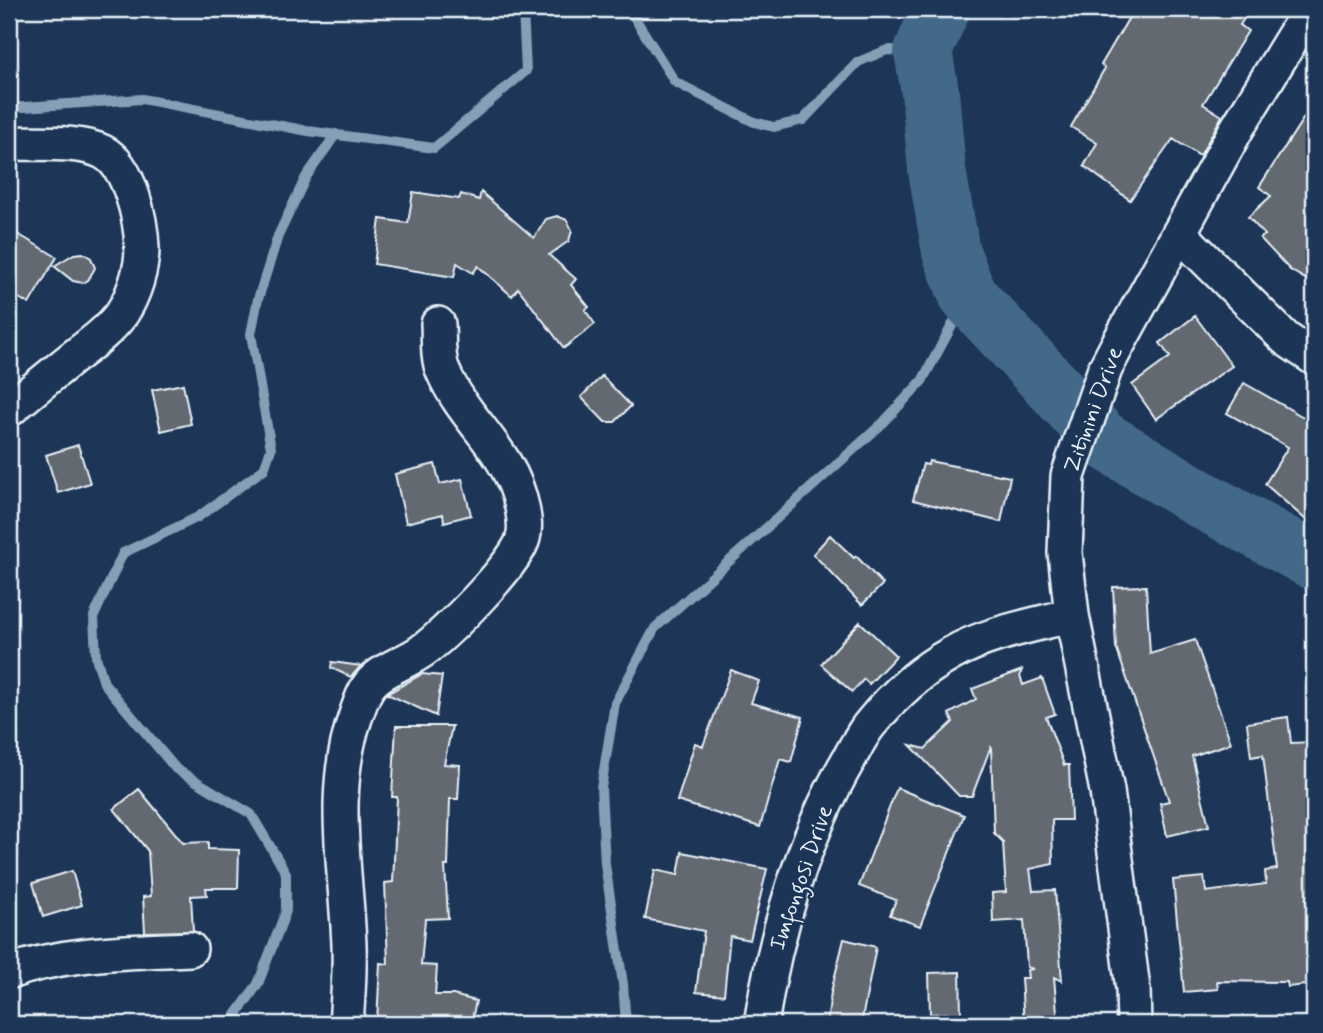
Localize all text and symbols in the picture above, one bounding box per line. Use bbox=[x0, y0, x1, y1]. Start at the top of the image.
street label: Zitinini Drive bbox=[1057, 343, 1131, 477]
street label: Imfongosi Drive bbox=[763, 801, 843, 955]

